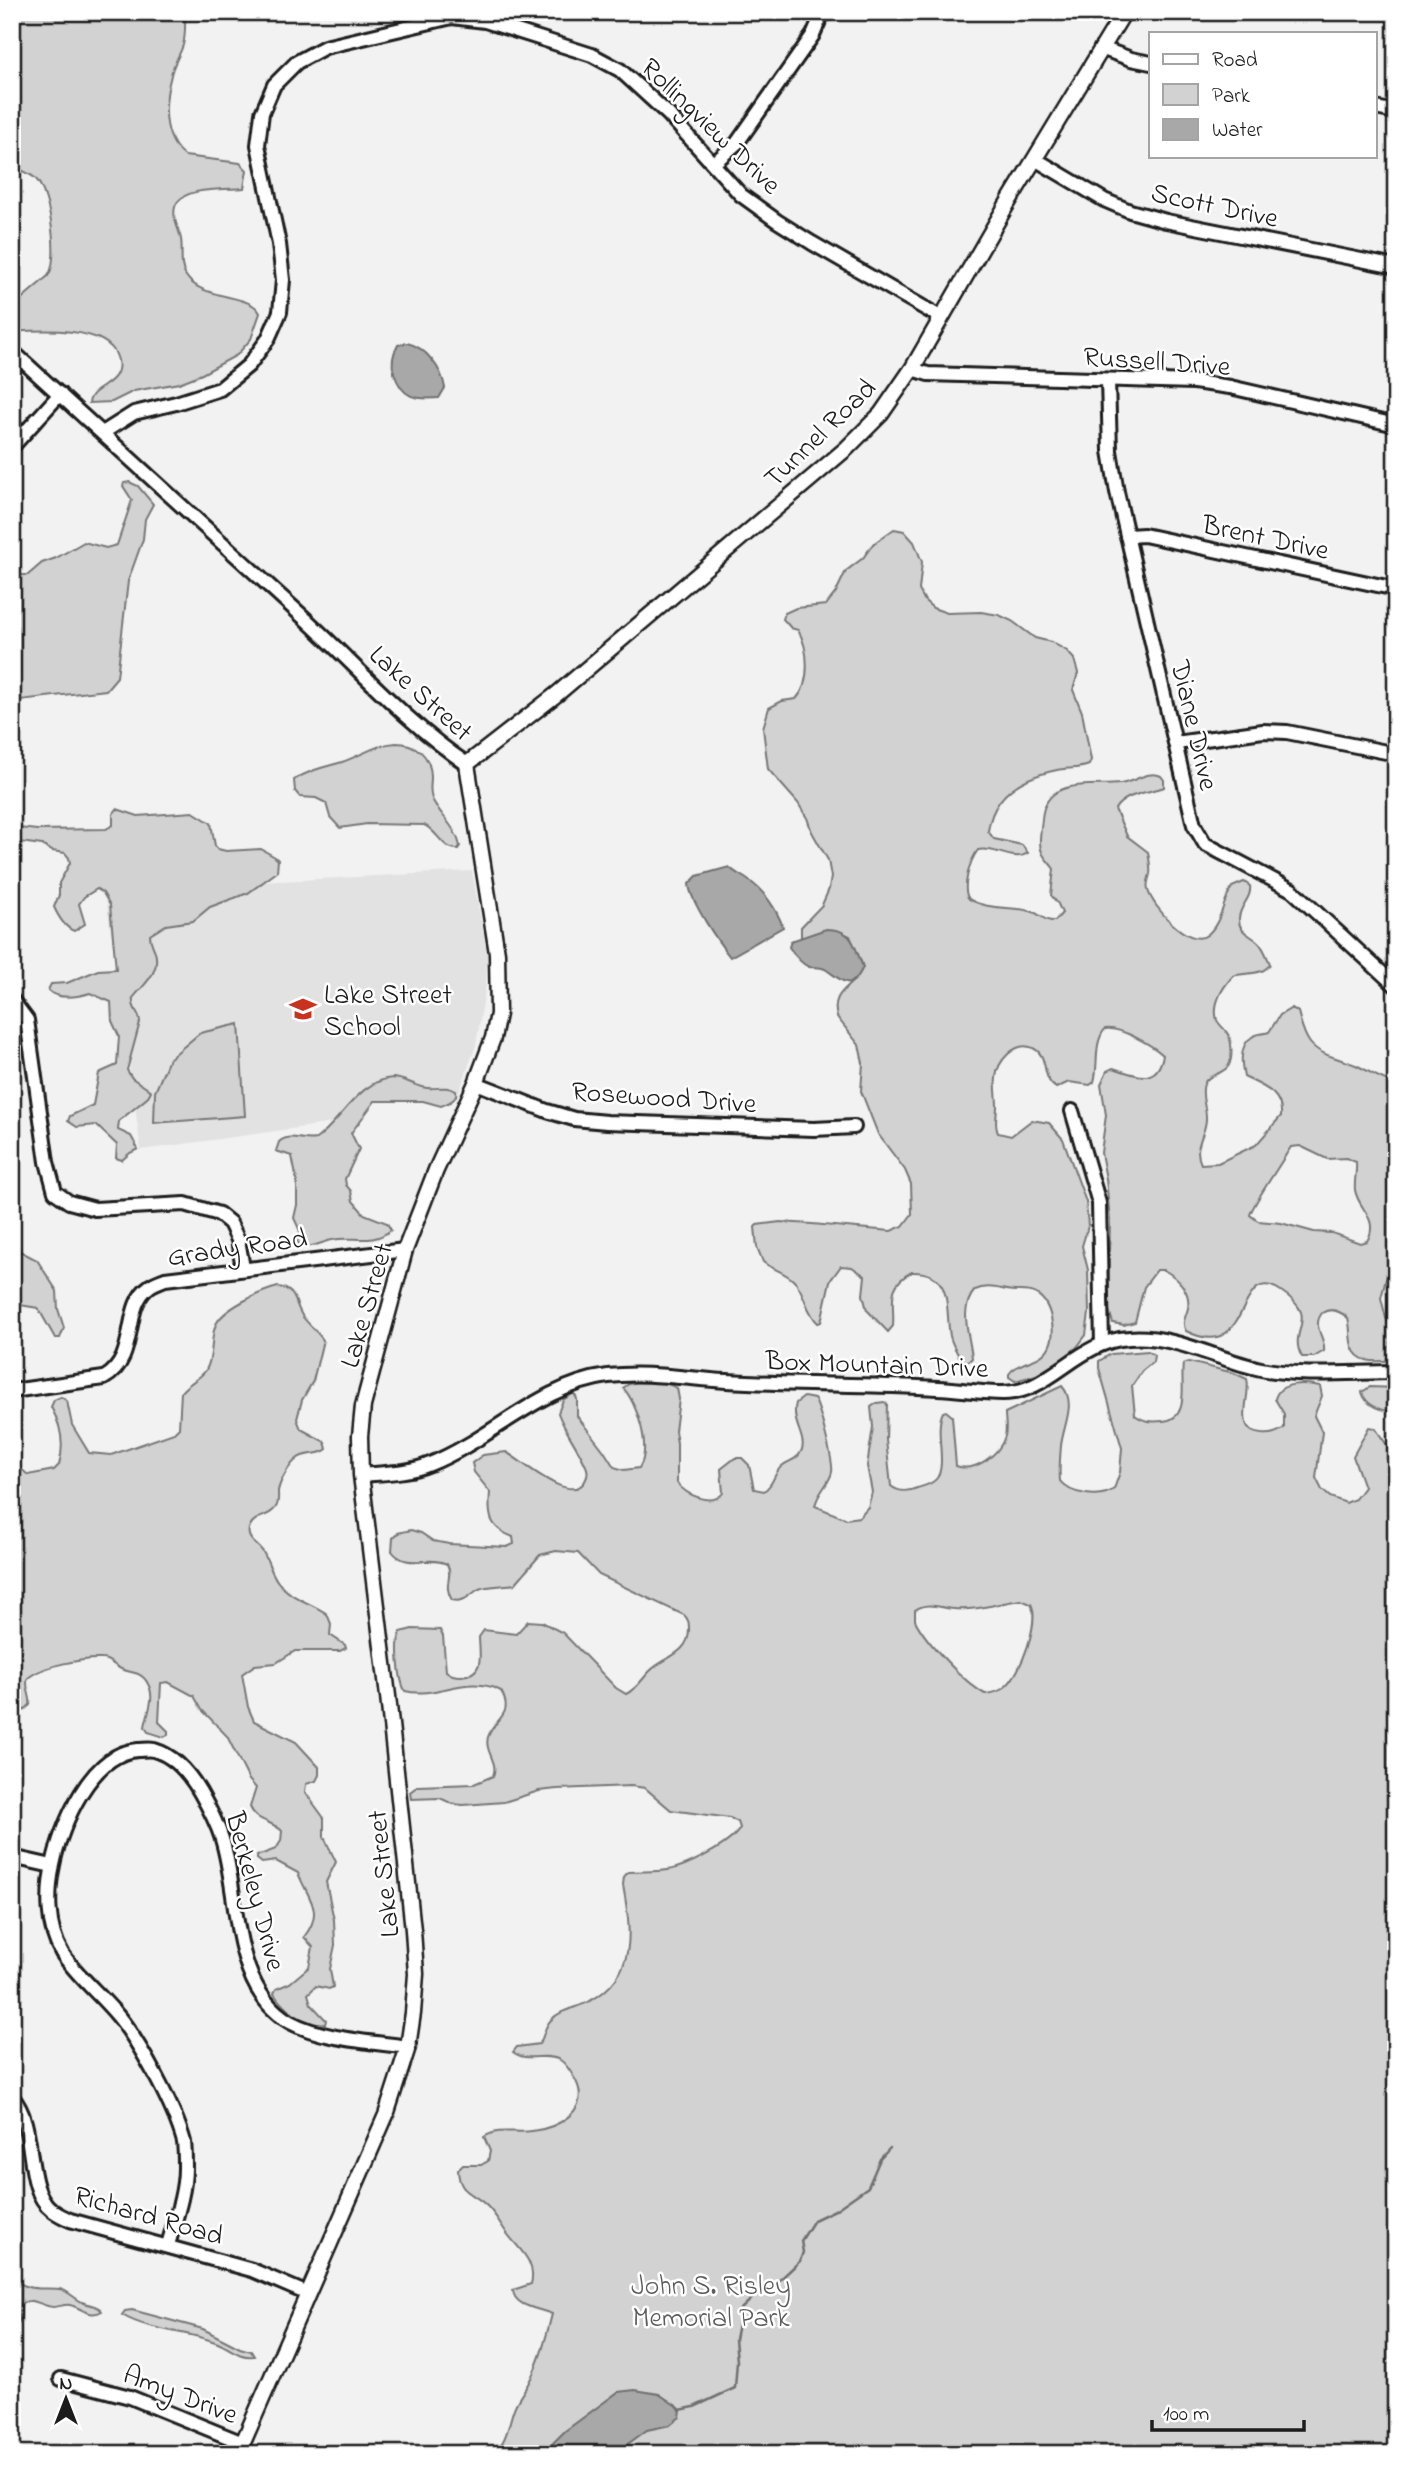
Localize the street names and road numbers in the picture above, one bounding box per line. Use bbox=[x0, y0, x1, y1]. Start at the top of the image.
street label: Rollingview Drive bbox=[630, 49, 790, 206]
street label: Scott Drive bbox=[1147, 174, 1282, 241]
street label: Russell Drive bbox=[1082, 338, 1232, 389]
street label: Tunnel Road bbox=[756, 370, 887, 499]
street label: Brent Drive bbox=[1197, 506, 1333, 573]
street label: Lake Street bbox=[358, 637, 481, 753]
street label: Diane Drive bbox=[1157, 656, 1228, 795]
street label: Rosewood Drive bbox=[570, 1073, 758, 1126]
street label: Grady Road bbox=[165, 1219, 310, 1280]
street label: Lake Street bbox=[331, 1239, 406, 1373]
street label: Box Mountain Drive bbox=[764, 1342, 990, 1391]
street label: Berkeley Drive bbox=[212, 1807, 295, 1976]
street label: Lake Street bbox=[358, 1808, 413, 1939]
street label: Richard Road bbox=[69, 2176, 228, 2258]
street label: Amy Drive bbox=[116, 2356, 244, 2437]

